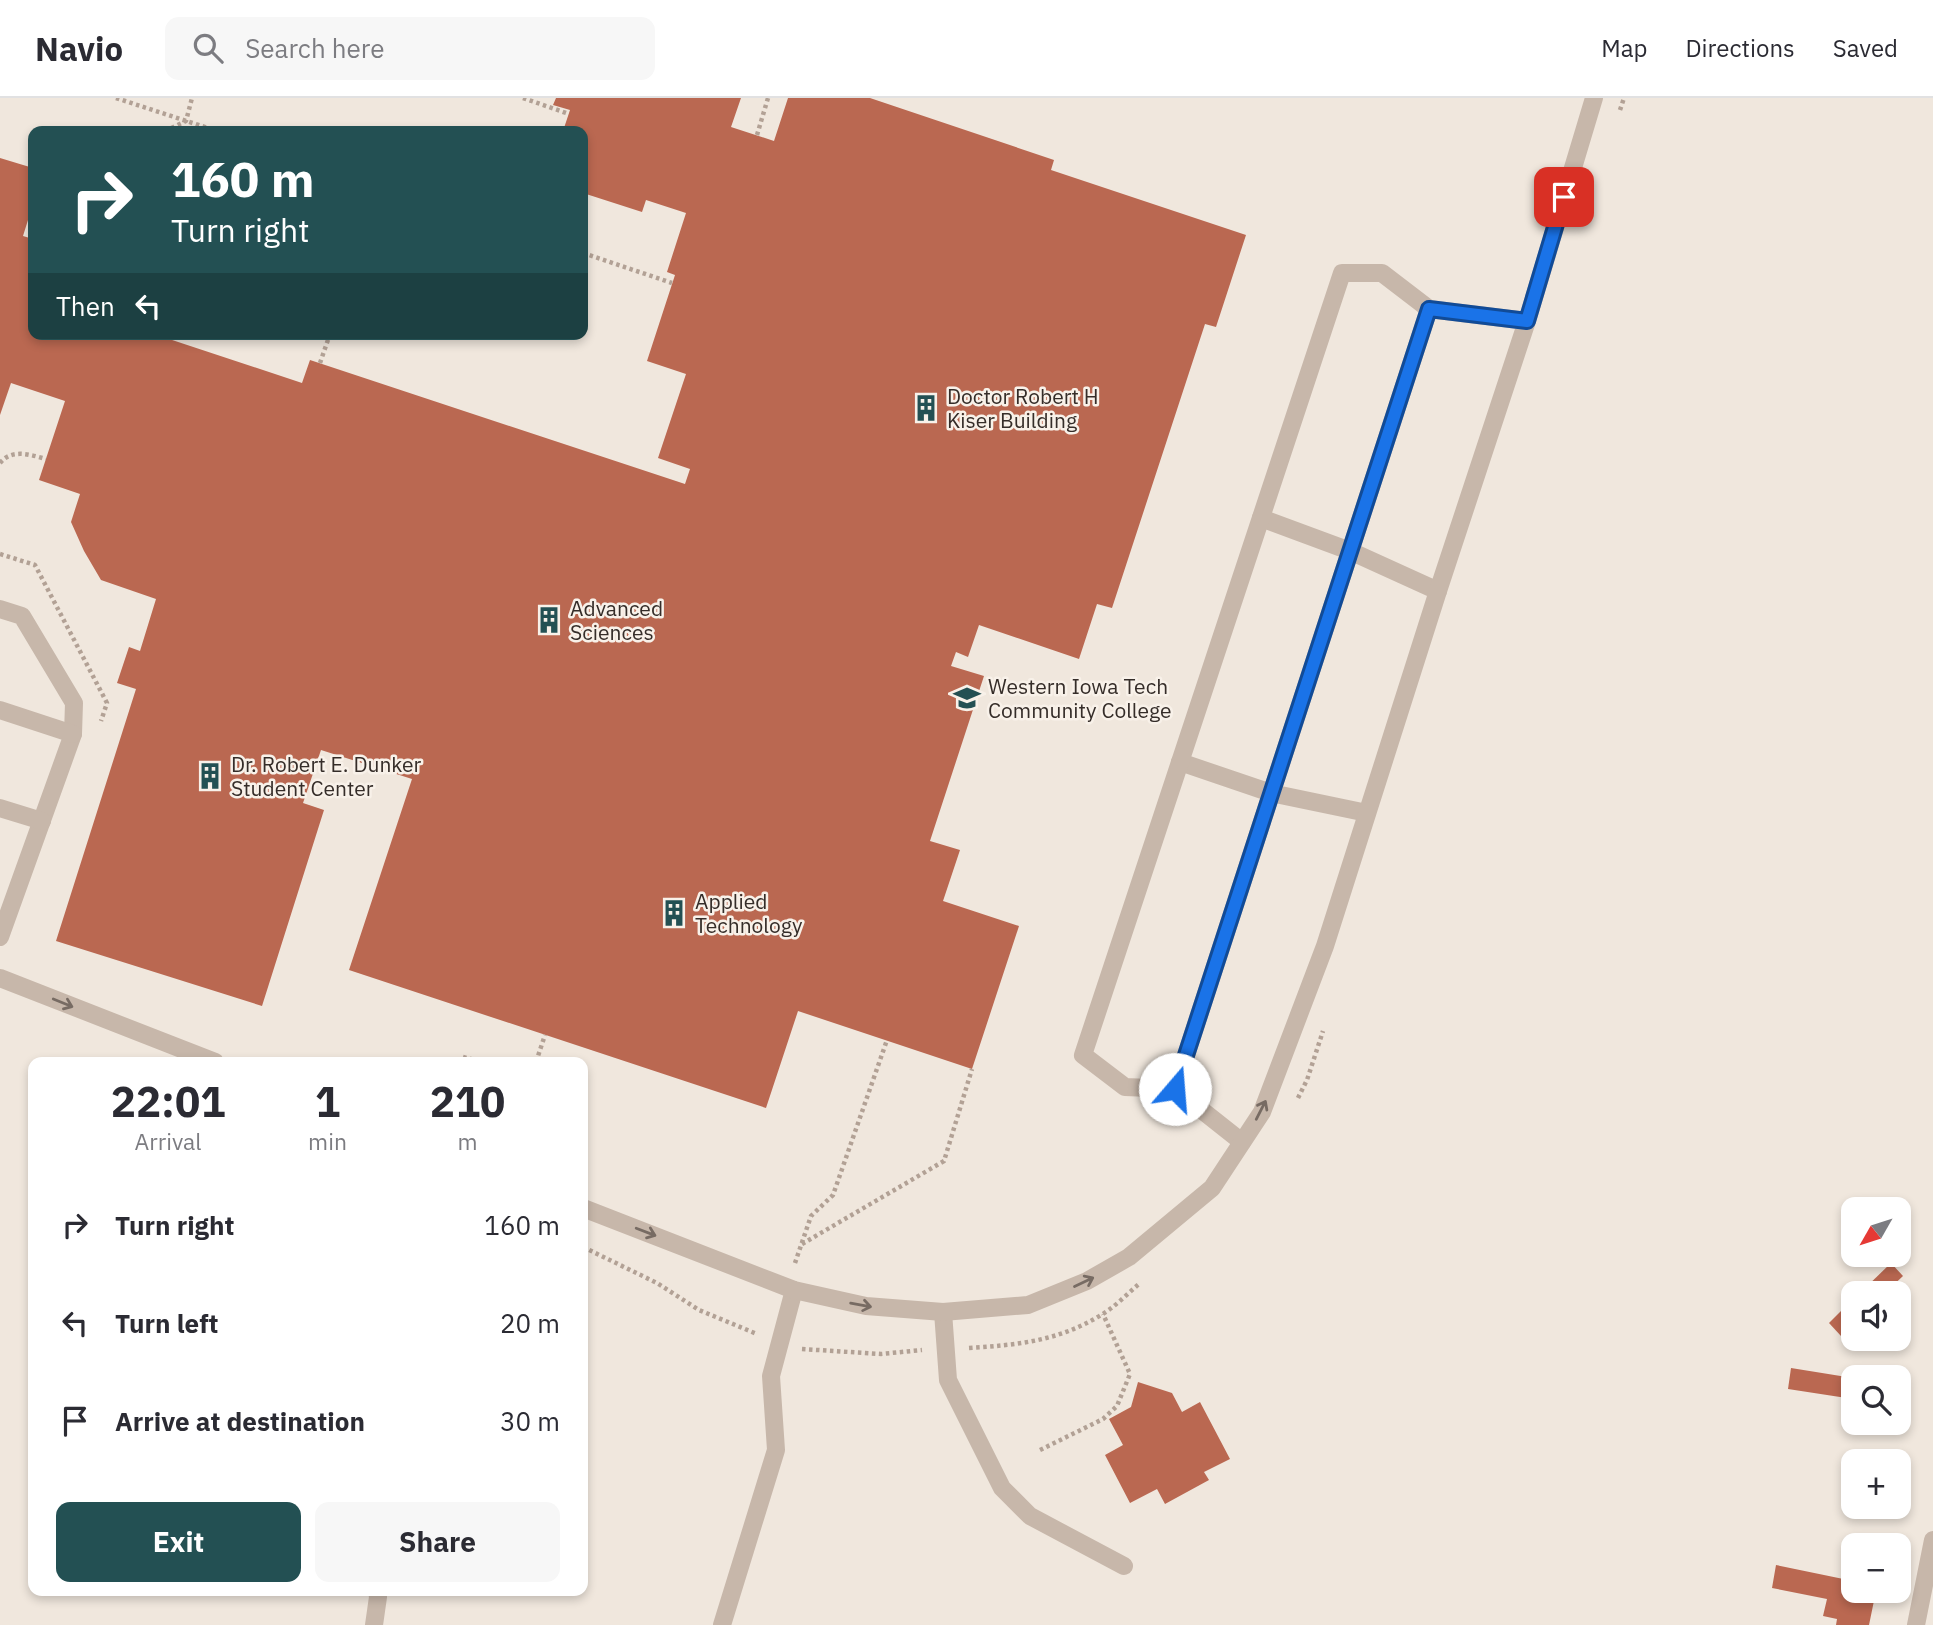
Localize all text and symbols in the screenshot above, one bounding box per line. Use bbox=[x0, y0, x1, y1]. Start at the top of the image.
search box bbox=[165, 17, 655, 80]
text: Navio bbox=[35, 27, 123, 70]
icon: search bbox=[189, 29, 227, 67]
text: Search here bbox=[245, 31, 385, 65]
text: Map bbox=[1601, 32, 1647, 64]
text: Directions bbox=[1685, 32, 1795, 64]
text: Saved bbox=[1833, 32, 1898, 64]
text: 160 m bbox=[171, 147, 315, 210]
icon: right bbox=[56, 154, 147, 245]
pin bbox=[1534, 167, 1594, 227]
icon: arrive bbox=[1545, 178, 1583, 216]
text: Turn right bbox=[171, 209, 309, 251]
icon: left bbox=[129, 287, 167, 325]
text: Then bbox=[56, 289, 115, 323]
place label: Doctor Robert H Kiser Building bbox=[947, 382, 1099, 434]
building icon: Doctor Robert H Kiser Building bbox=[911, 393, 941, 423]
place label: Advanced Sciences bbox=[570, 594, 663, 646]
building icon: Advanced Sciences bbox=[534, 605, 564, 635]
place label: Western Iowa Tech Community College bbox=[988, 672, 1172, 724]
school or university icon: Western Iowa Tech Community College bbox=[952, 683, 982, 713]
place label: Dr. Robert E. Dunker Student Center bbox=[231, 750, 422, 802]
building icon: Dr. Robert E. Dunker Student Center bbox=[195, 761, 225, 791]
place label: Applied Technology bbox=[695, 887, 803, 939]
building icon: Applied Technology bbox=[659, 898, 689, 928]
one-way arrow bbox=[52, 997, 74, 1010]
position arrow bbox=[1138, 1052, 1212, 1126]
text: 22:01 bbox=[111, 1074, 225, 1129]
text: 1 bbox=[315, 1074, 340, 1129]
text: 210 bbox=[430, 1074, 505, 1129]
one-way arrow bbox=[1255, 1100, 1269, 1121]
text: Arrival bbox=[135, 1126, 202, 1156]
text: min bbox=[308, 1126, 347, 1156]
text: m bbox=[457, 1126, 478, 1156]
north arrow bbox=[1841, 1197, 1911, 1267]
map controls bbox=[1841, 1197, 1911, 1603]
icon: right bbox=[56, 1206, 94, 1244]
text: Turn right bbox=[115, 1208, 234, 1242]
text: 160 m bbox=[484, 1208, 560, 1242]
one-way arrow bbox=[635, 1227, 657, 1240]
one-way arrow bbox=[1073, 1275, 1094, 1288]
button: sound bbox=[1841, 1281, 1911, 1351]
one-way arrow bbox=[849, 1298, 872, 1312]
icon: left bbox=[56, 1304, 94, 1342]
text: Turn left bbox=[115, 1306, 218, 1340]
text: 20 m bbox=[500, 1306, 560, 1340]
button: search bbox=[1841, 1365, 1911, 1435]
icon: arrive bbox=[56, 1402, 94, 1440]
text: Arrive at destination bbox=[115, 1404, 365, 1438]
text: 30 m bbox=[500, 1404, 560, 1438]
button: + bbox=[1841, 1449, 1911, 1519]
button: Exit bbox=[56, 1502, 301, 1582]
button: Share bbox=[315, 1502, 560, 1582]
button: − bbox=[1841, 1533, 1911, 1603]

